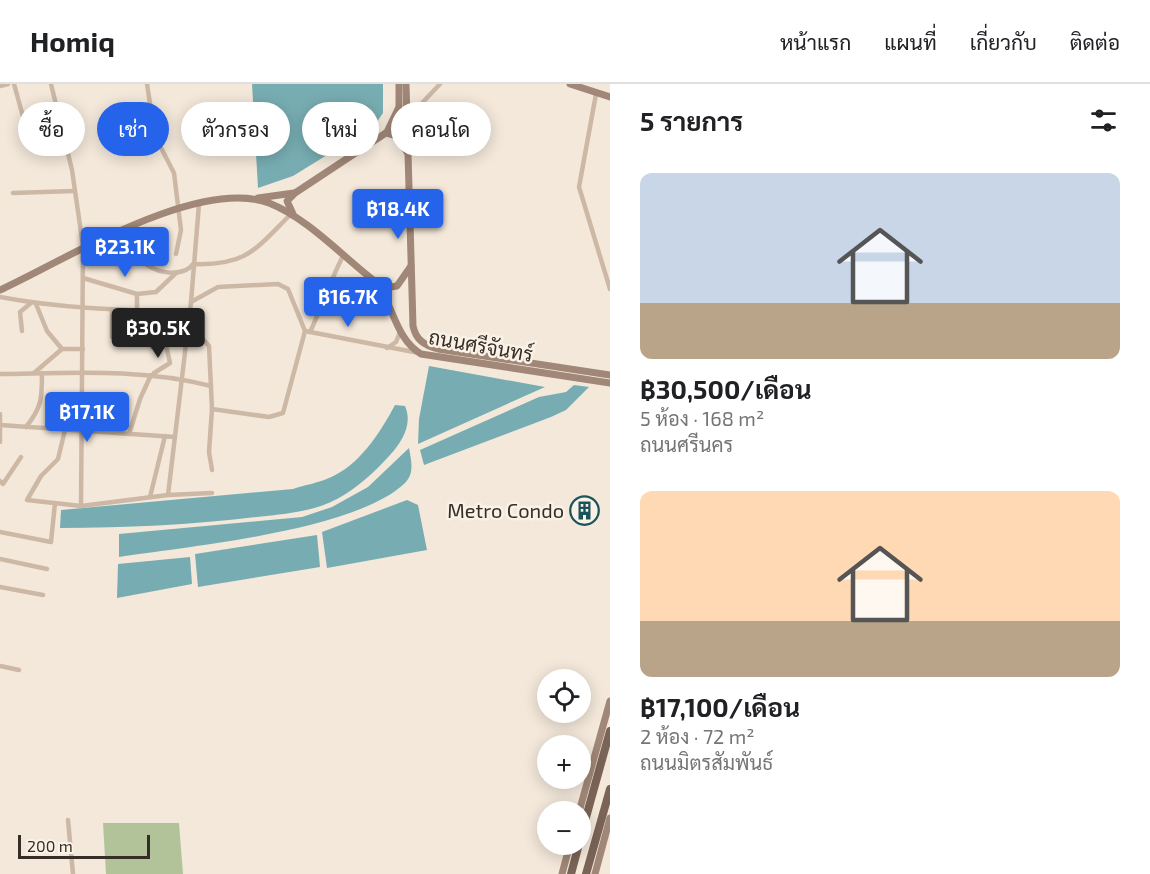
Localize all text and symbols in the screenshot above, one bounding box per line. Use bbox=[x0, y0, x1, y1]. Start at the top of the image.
text: Homiq bbox=[30, 24, 115, 58]
text: หน้าแรก bbox=[780, 29, 851, 54]
text: แผนที่ bbox=[884, 29, 937, 54]
text: เกี่ยวกับ bbox=[970, 29, 1037, 54]
text: ติดต่อ bbox=[1070, 29, 1120, 54]
chip: ซื้อ bbox=[18, 102, 85, 156]
chip: เช่า bbox=[97, 102, 169, 156]
chip: ตัวกรอง bbox=[181, 102, 290, 156]
chip: ใหม่ bbox=[302, 102, 379, 156]
chip: คอนโด bbox=[391, 102, 491, 156]
icon: filters bbox=[1087, 104, 1120, 137]
text: 5 รายการ bbox=[640, 105, 743, 136]
pin: ฿18.4K bbox=[349, 189, 447, 240]
text: ฿18.4K bbox=[366, 196, 430, 220]
icon: home bbox=[826, 212, 934, 320]
pin: ฿23.1K bbox=[76, 227, 174, 278]
text: ฿23.1K bbox=[95, 234, 155, 258]
pin: ฿16.7K bbox=[299, 277, 397, 328]
text: ฿16.7K bbox=[318, 284, 378, 308]
pin: ฿30.5K bbox=[109, 308, 207, 359]
text: ฿30.5K bbox=[126, 315, 190, 339]
street label: ถนนศรีจันทร์ bbox=[427, 323, 535, 366]
text: ฿30,500/เดือน bbox=[640, 373, 812, 404]
pin: ฿17.1K bbox=[38, 392, 136, 443]
text: ฿17.1K bbox=[59, 399, 115, 423]
text: 5 ห้อง · 168 m² bbox=[640, 406, 764, 430]
text: ถนนศรีนคร bbox=[640, 432, 733, 456]
building icon: Metro Condo bbox=[569, 494, 601, 526]
place label: Metro Condo bbox=[447, 498, 564, 522]
icon: home bbox=[826, 530, 934, 638]
map controls bbox=[537, 669, 591, 855]
button: locate bbox=[537, 669, 591, 723]
text: ฿17,100/เดือน bbox=[640, 691, 800, 722]
text: 2 ห้อง · 72 m² bbox=[640, 724, 755, 748]
button: + bbox=[537, 735, 591, 789]
text: ถนนมิตรสัมพันธ์ bbox=[640, 750, 773, 774]
button: − bbox=[537, 801, 591, 855]
scale bar bbox=[18, 832, 150, 860]
text: 200 m bbox=[27, 836, 73, 855]

